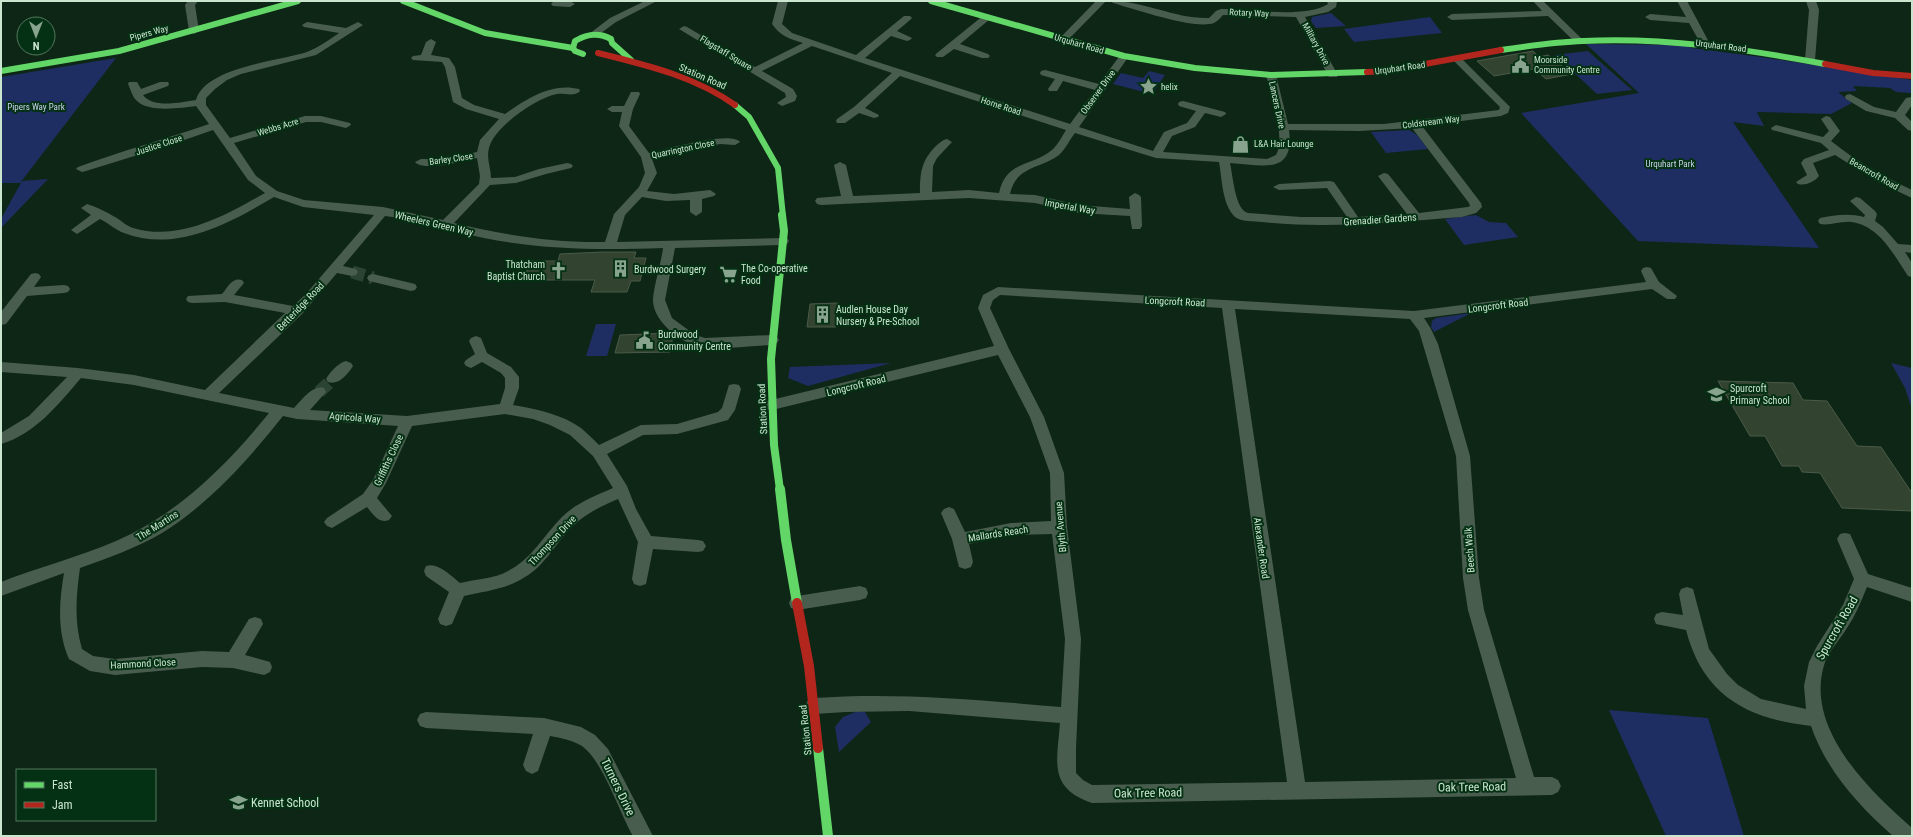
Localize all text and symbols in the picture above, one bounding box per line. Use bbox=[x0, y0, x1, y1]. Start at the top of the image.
street label: Rotary Way bbox=[1229, 7, 1269, 19]
north arrow bbox=[16, 16, 56, 56]
street label: Military Drive bbox=[1300, 21, 1332, 67]
street label: Pipers Way bbox=[129, 23, 170, 43]
street label: Urquhart Road bbox=[1053, 32, 1105, 56]
street label: Flagstaff Square bbox=[698, 34, 754, 72]
street label: Urquhart Road bbox=[1695, 38, 1747, 54]
text: N bbox=[32, 39, 39, 52]
public building icon: Moorside Community Centre bbox=[1511, 55, 1531, 75]
place label: Moorside Community Centre bbox=[1534, 55, 1600, 75]
street label: Urquhart Road bbox=[1374, 59, 1426, 77]
street label: Station Road bbox=[677, 62, 728, 91]
street label: Observer Drive bbox=[1079, 68, 1117, 116]
place icon: helix bbox=[1138, 77, 1158, 97]
street label: Lancers Drive bbox=[1267, 80, 1287, 130]
place label: helix bbox=[1161, 82, 1178, 92]
street label: Horne Road bbox=[980, 95, 1022, 117]
park label: Pipers Way Park bbox=[7, 102, 65, 112]
street label: Coldstream Way bbox=[1402, 113, 1460, 130]
street label: Webbs Acre bbox=[256, 116, 300, 138]
street label: Justice Close bbox=[135, 133, 183, 157]
shop icon: L&A Hair Lounge bbox=[1231, 134, 1251, 154]
street label: Quarrington Close bbox=[651, 137, 715, 161]
place label: L&A Hair Lounge bbox=[1254, 139, 1313, 149]
street label: Barley Close bbox=[429, 151, 473, 167]
street label: Beancroft Road bbox=[1848, 156, 1900, 192]
park label: Urquhart Park bbox=[1646, 159, 1694, 169]
street label: Imperial Way bbox=[1044, 197, 1096, 216]
street label: Wheelers Green Way bbox=[393, 209, 474, 238]
street label: Grenadier Gardens bbox=[1343, 211, 1417, 228]
place label: Thatcham Baptist Church bbox=[487, 259, 545, 282]
building icon: Burdwood Surgery bbox=[611, 259, 631, 279]
church icon: Thatcham Baptist Church bbox=[548, 260, 568, 280]
place label: The Co-operative Food bbox=[741, 263, 808, 286]
place label: Burdwood Surgery bbox=[634, 264, 706, 275]
supermarket icon: The Co-operative Food bbox=[718, 264, 738, 284]
street label: Betteridge Road bbox=[275, 280, 326, 333]
street label: Longcroft Road bbox=[1144, 294, 1206, 309]
street label: Longcroft Road bbox=[1467, 296, 1529, 315]
place label: Audlen House Day Nursery & Pre-School bbox=[836, 304, 919, 327]
building icon: Audlen House Day Nursery & Pre-School bbox=[813, 305, 833, 325]
place label: Burdwood Community Centre bbox=[658, 329, 731, 352]
public building icon: Burdwood Community Centre bbox=[635, 330, 655, 350]
street label: Longcroft Road bbox=[825, 373, 887, 398]
street label: Station Road bbox=[756, 383, 769, 434]
place label: Spurcroft Primary School bbox=[1730, 383, 1790, 406]
school or university icon: Spurcroft Primary School bbox=[1707, 384, 1727, 404]
street label: Agricola Way bbox=[329, 410, 381, 425]
street label: Griffiths Close bbox=[372, 432, 405, 488]
street label: Blyth Avenue bbox=[1053, 501, 1068, 553]
street label: The Martins bbox=[134, 508, 181, 543]
street label: Thompson Drive bbox=[526, 513, 578, 568]
street label: Alexander Road bbox=[1252, 517, 1271, 579]
street label: Mallards Reach bbox=[967, 523, 1029, 544]
street label: Beech Walk bbox=[1462, 526, 1477, 573]
street label: Spurcroft Road bbox=[1813, 594, 1861, 662]
street label: Hammond Close bbox=[110, 656, 176, 671]
street label: Station Road bbox=[797, 704, 814, 756]
street label: Turners Drive bbox=[598, 756, 638, 818]
legend bbox=[16, 769, 156, 821]
text: Fast bbox=[52, 778, 73, 792]
street label: Oak Tree Road bbox=[1438, 779, 1506, 795]
street label: Oak Tree Road bbox=[1114, 785, 1182, 801]
school or university icon: Kennet School bbox=[228, 793, 248, 813]
place label: Kennet School bbox=[251, 796, 319, 810]
text: Jam bbox=[52, 798, 73, 812]

